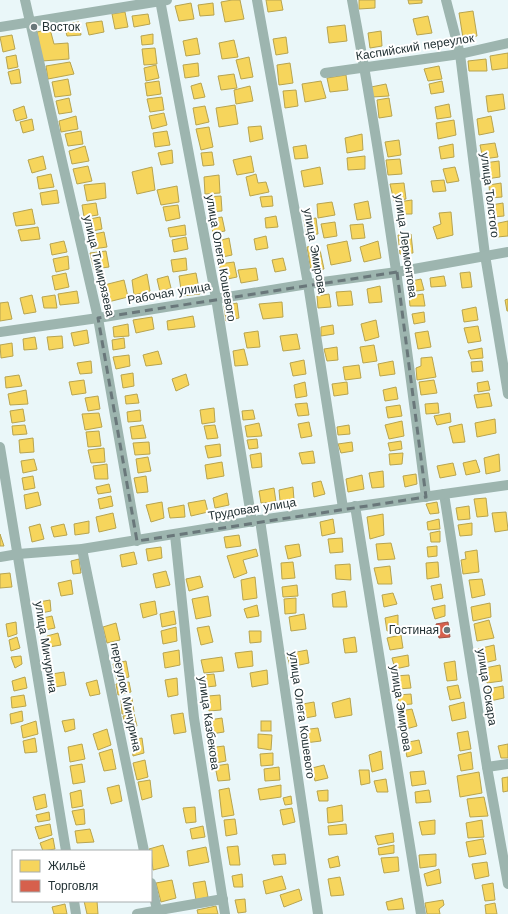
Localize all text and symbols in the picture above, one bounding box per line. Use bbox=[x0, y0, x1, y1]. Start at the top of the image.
place label: Восток bbox=[42, 20, 81, 34]
marker: Восток bbox=[29, 22, 39, 32]
street label: Каспийский переулок bbox=[355, 31, 476, 63]
street label: улица Толстого bbox=[478, 152, 502, 239]
street label: улица Лермонтова bbox=[392, 193, 420, 299]
street label: улица Олега Кошевого bbox=[203, 194, 239, 323]
street label: улица Эмирова bbox=[301, 207, 329, 295]
street label: улица Тимирязева bbox=[81, 214, 118, 318]
street label: Рабочая улица bbox=[126, 279, 212, 307]
street label: Трудовая улица bbox=[207, 495, 297, 523]
street label: улица Мичурина bbox=[32, 600, 60, 694]
place label: Гостиная bbox=[389, 623, 439, 637]
marker: Гостиная bbox=[442, 625, 452, 635]
street label: переулок Мичурина bbox=[108, 641, 144, 753]
street label: улица Оскара bbox=[474, 647, 500, 727]
street label: улица Олега Кошевого bbox=[286, 650, 318, 780]
street label: улица Эмирова bbox=[387, 664, 415, 752]
street label: улица Казбекова bbox=[196, 675, 223, 771]
legend bbox=[12, 850, 152, 902]
text: Жильё bbox=[48, 859, 86, 873]
text: Торговля bbox=[48, 879, 98, 893]

